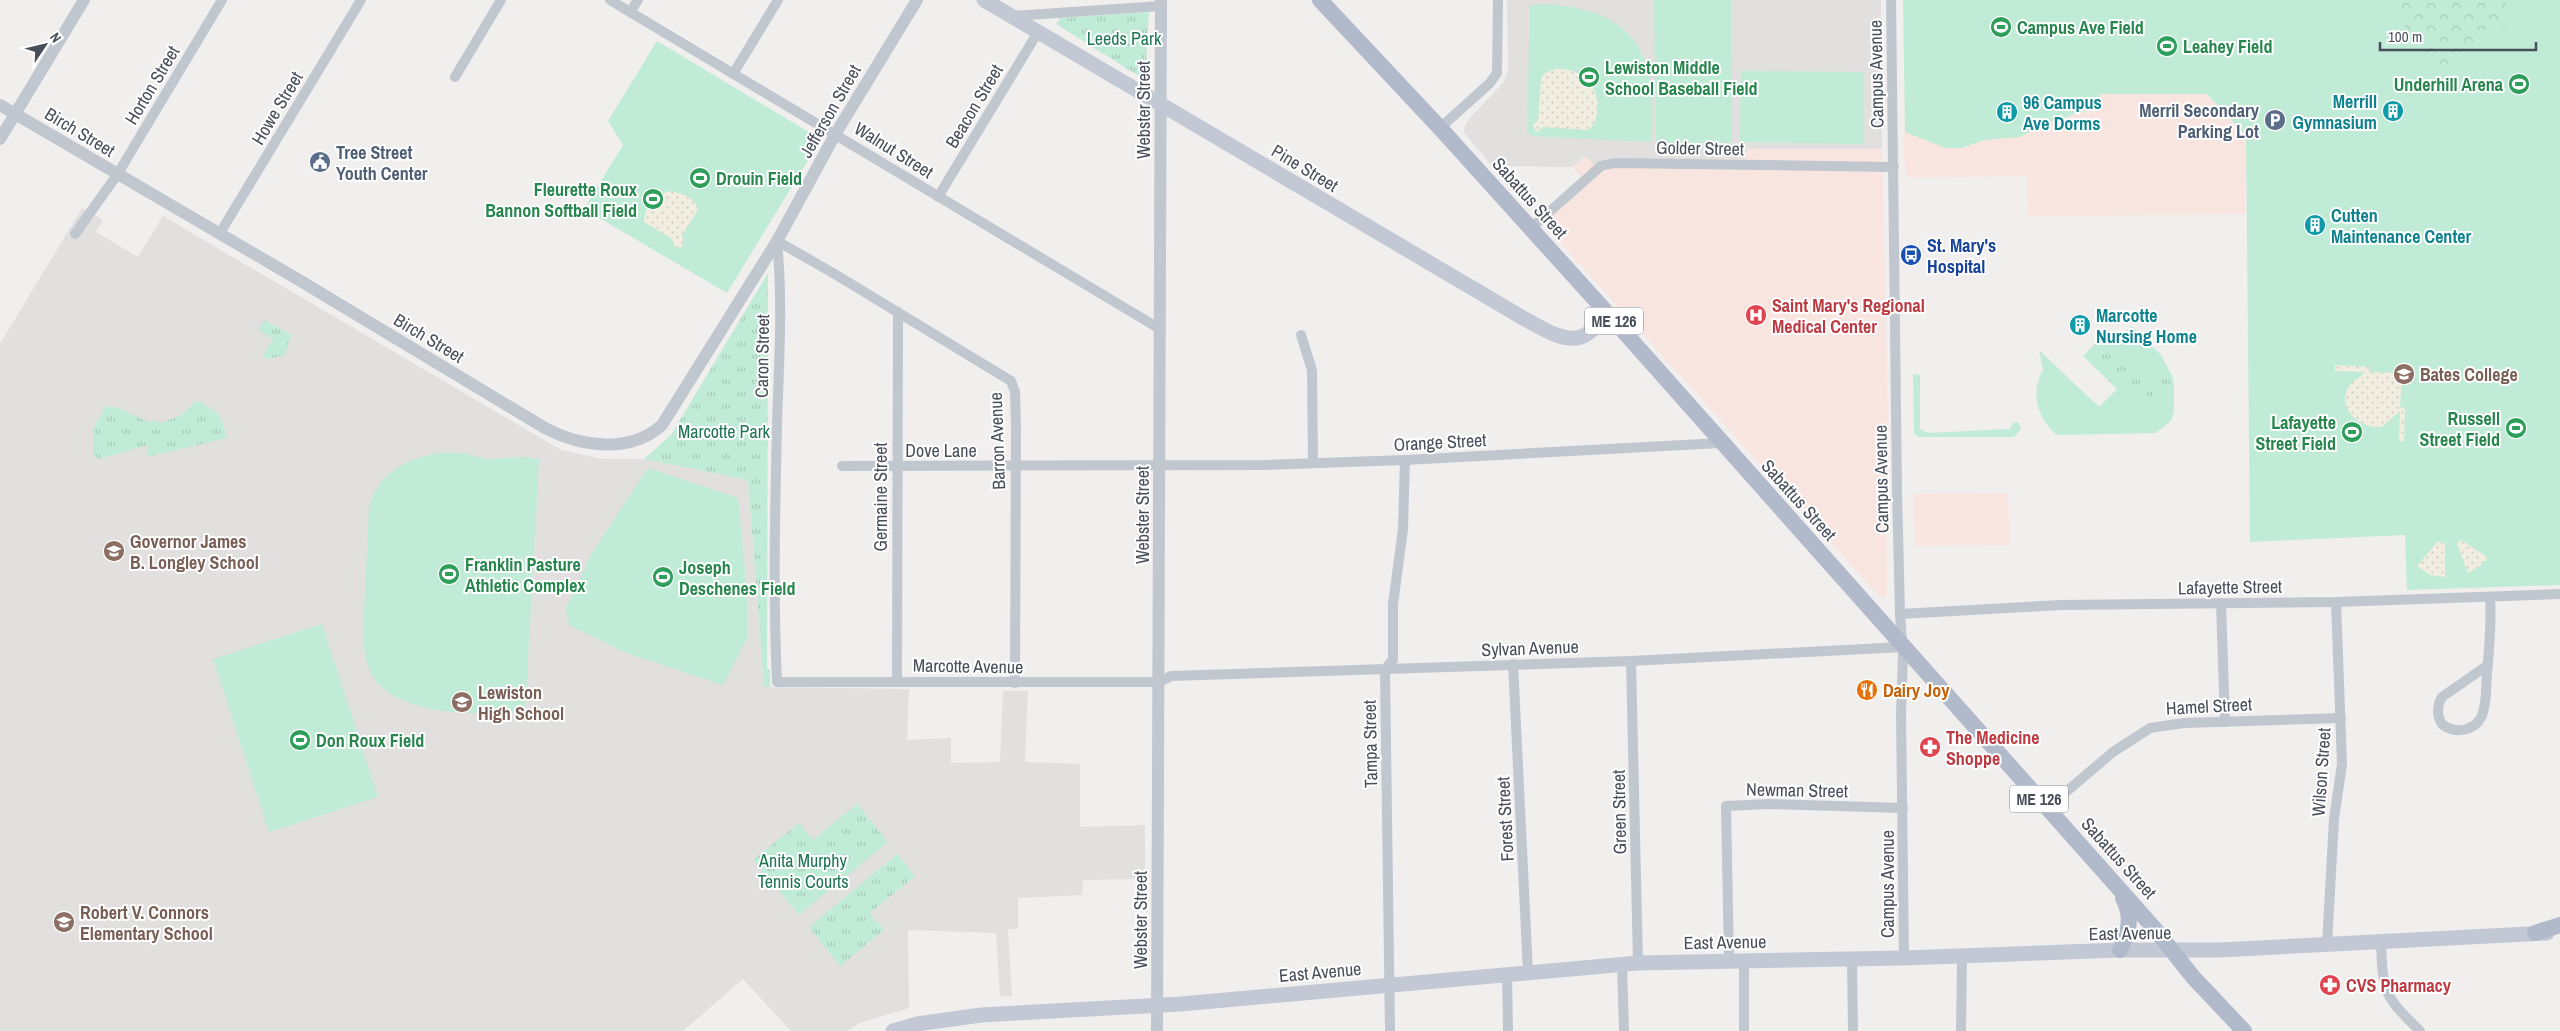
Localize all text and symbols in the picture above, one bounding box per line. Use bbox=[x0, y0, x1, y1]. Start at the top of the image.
sports icon: Campus Ave Field bbox=[1989, 15, 2013, 39]
place label: Campus Ave Field bbox=[2017, 15, 2144, 40]
north arrow bbox=[20, 20, 70, 70]
street label: Campus Avenue bbox=[1863, 20, 1889, 128]
scale bar bbox=[2380, 20, 2536, 52]
park label: Leeds Park bbox=[1087, 26, 1162, 51]
text: 100 m bbox=[2388, 26, 2422, 47]
text: N bbox=[46, 29, 65, 46]
sports icon: Leahey Field bbox=[2155, 34, 2179, 58]
place label: Leahey Field bbox=[2183, 34, 2272, 59]
street label: Horton Street bbox=[119, 41, 185, 129]
place label: Lewiston Middle School Baseball Field bbox=[1605, 55, 1758, 101]
street label: Beacon Street bbox=[939, 59, 1009, 153]
street label: Jefferson Street bbox=[793, 60, 867, 162]
street label: Webster Street bbox=[1131, 61, 1156, 159]
sports icon: Lewiston Middle School Baseball Field bbox=[1577, 65, 1601, 89]
street label: Howe Street bbox=[245, 67, 309, 149]
place label: Underhill Arena bbox=[2394, 72, 2504, 97]
sports icon: Underhill Arena bbox=[2507, 72, 2531, 96]
place label: Merrill Gymnasium bbox=[2293, 89, 2377, 135]
place label: 96 Campus Ave Dorms bbox=[2023, 90, 2102, 136]
place label: Merril Secondary Parking Lot bbox=[2139, 98, 2260, 144]
building icon: Merrill Gymnasium bbox=[2381, 99, 2405, 123]
building icon: 96 Campus Ave Dorms bbox=[1995, 100, 2019, 124]
street label: Birch Street bbox=[40, 101, 120, 163]
parking icon: Merril Secondary Parking Lot bbox=[2263, 108, 2287, 132]
street label: Walnut Street bbox=[850, 116, 938, 184]
street label: Golder Street bbox=[1656, 135, 1744, 161]
street label: Pine Street bbox=[1267, 138, 1343, 198]
place label: Tree Street Youth Center bbox=[336, 140, 428, 186]
public building icon: Tree Street Youth Center bbox=[308, 150, 332, 174]
street label: Sabattus Street bbox=[1487, 152, 1573, 244]
sports icon: Drouin Field bbox=[688, 166, 712, 190]
place label: Drouin Field bbox=[716, 166, 802, 191]
place label: Fleurette Roux Bannon Softball Field bbox=[485, 177, 638, 223]
sports icon: Fleurette Roux Bannon Softball Field bbox=[641, 187, 665, 211]
place label: Cutten Maintenance Center bbox=[2331, 203, 2472, 249]
building icon: Cutten Maintenance Center bbox=[2303, 213, 2327, 237]
place label: St. Mary's Hospital bbox=[1927, 233, 1996, 279]
bus stop icon: St. Mary's Hospital bbox=[1899, 243, 1923, 267]
place label: Saint Mary's Regional Medical Center bbox=[1772, 293, 1925, 339]
hospital icon: Saint Mary's Regional Medical Center bbox=[1744, 303, 1768, 327]
place label: Marcotte Nursing Home bbox=[2096, 303, 2197, 349]
street label: Birch Street bbox=[389, 307, 469, 369]
road number: ME 126 bbox=[1585, 308, 1643, 334]
building icon: Marcotte Nursing Home bbox=[2068, 313, 2092, 337]
street label: Caron Street bbox=[749, 314, 775, 398]
school or university icon: Bates College bbox=[2392, 362, 2416, 386]
place label: Bates College bbox=[2420, 362, 2518, 387]
street label: Barron Avenue bbox=[983, 392, 1011, 490]
place label: Russell Street Field bbox=[2420, 406, 2500, 452]
place label: Lafayette Street Field bbox=[2256, 410, 2336, 456]
sports icon: Russell Street Field bbox=[2504, 416, 2528, 440]
park label: Marcotte Park bbox=[678, 419, 771, 444]
sports icon: Lafayette Street Field bbox=[2340, 420, 2364, 444]
street label: Campus Avenue bbox=[1868, 425, 1894, 533]
street label: Orange Street bbox=[1393, 427, 1487, 457]
street label: Dove Lane bbox=[905, 438, 977, 463]
street label: Germaine Street bbox=[868, 442, 893, 552]
street label: Sabattus Street bbox=[1756, 454, 1842, 546]
street label: Webster Street bbox=[1130, 466, 1155, 564]
place label: Governor James B. Longley School bbox=[130, 529, 259, 575]
school or university icon: Governor James B. Longley School bbox=[102, 539, 126, 563]
place label: Franklin Pasture Athletic Complex bbox=[465, 552, 586, 598]
place label: Joseph Deschenes Field bbox=[679, 555, 796, 601]
sports icon: Franklin Pasture Athletic Complex bbox=[437, 562, 461, 586]
sports icon: Joseph Deschenes Field bbox=[651, 565, 675, 589]
street label: Lafayette Street bbox=[2178, 574, 2282, 600]
street label: Sylvan Avenue bbox=[1481, 634, 1579, 662]
street label: Marcotte Avenue bbox=[913, 653, 1023, 679]
restaurant icon: Dairy Joy bbox=[1855, 678, 1879, 702]
place label: Dairy Joy bbox=[1883, 678, 1950, 703]
place label: Lewiston High School bbox=[478, 680, 564, 726]
school or university icon: Lewiston High School bbox=[450, 690, 474, 714]
street label: Hamel Street bbox=[2165, 691, 2253, 721]
street label: Tampa Street bbox=[1357, 700, 1383, 788]
place label: The Medicine Shoppe bbox=[1946, 725, 2040, 771]
street label: Wilson Street bbox=[2305, 727, 2337, 817]
sports icon: Don Roux Field bbox=[288, 728, 312, 752]
place label: Don Roux Field bbox=[316, 728, 424, 753]
pharmacy icon: The Medicine Shoppe bbox=[1918, 735, 1942, 759]
street label: Green Street bbox=[1606, 770, 1632, 854]
street label: Forest Street bbox=[1490, 776, 1520, 862]
street label: Newman Street bbox=[1746, 777, 1848, 803]
road number: ME 126 bbox=[2010, 786, 2068, 812]
street label: Sabattus Street bbox=[2076, 812, 2162, 904]
street label: Campus Avenue bbox=[1875, 830, 1900, 938]
park label: Anita Murphy Tennis Courts bbox=[757, 848, 849, 894]
street label: Webster Street bbox=[1128, 871, 1153, 969]
place label: Robert V. Connors Elementary School bbox=[80, 900, 213, 946]
school or university icon: Robert V. Connors Elementary School bbox=[52, 910, 76, 934]
street label: East Avenue bbox=[2088, 920, 2172, 946]
street label: East Avenue bbox=[1683, 929, 1767, 955]
street label: East Avenue bbox=[1278, 956, 1362, 988]
pharmacy icon: CVS Pharmacy bbox=[2318, 973, 2342, 997]
place label: CVS Pharmacy bbox=[2346, 973, 2452, 998]

